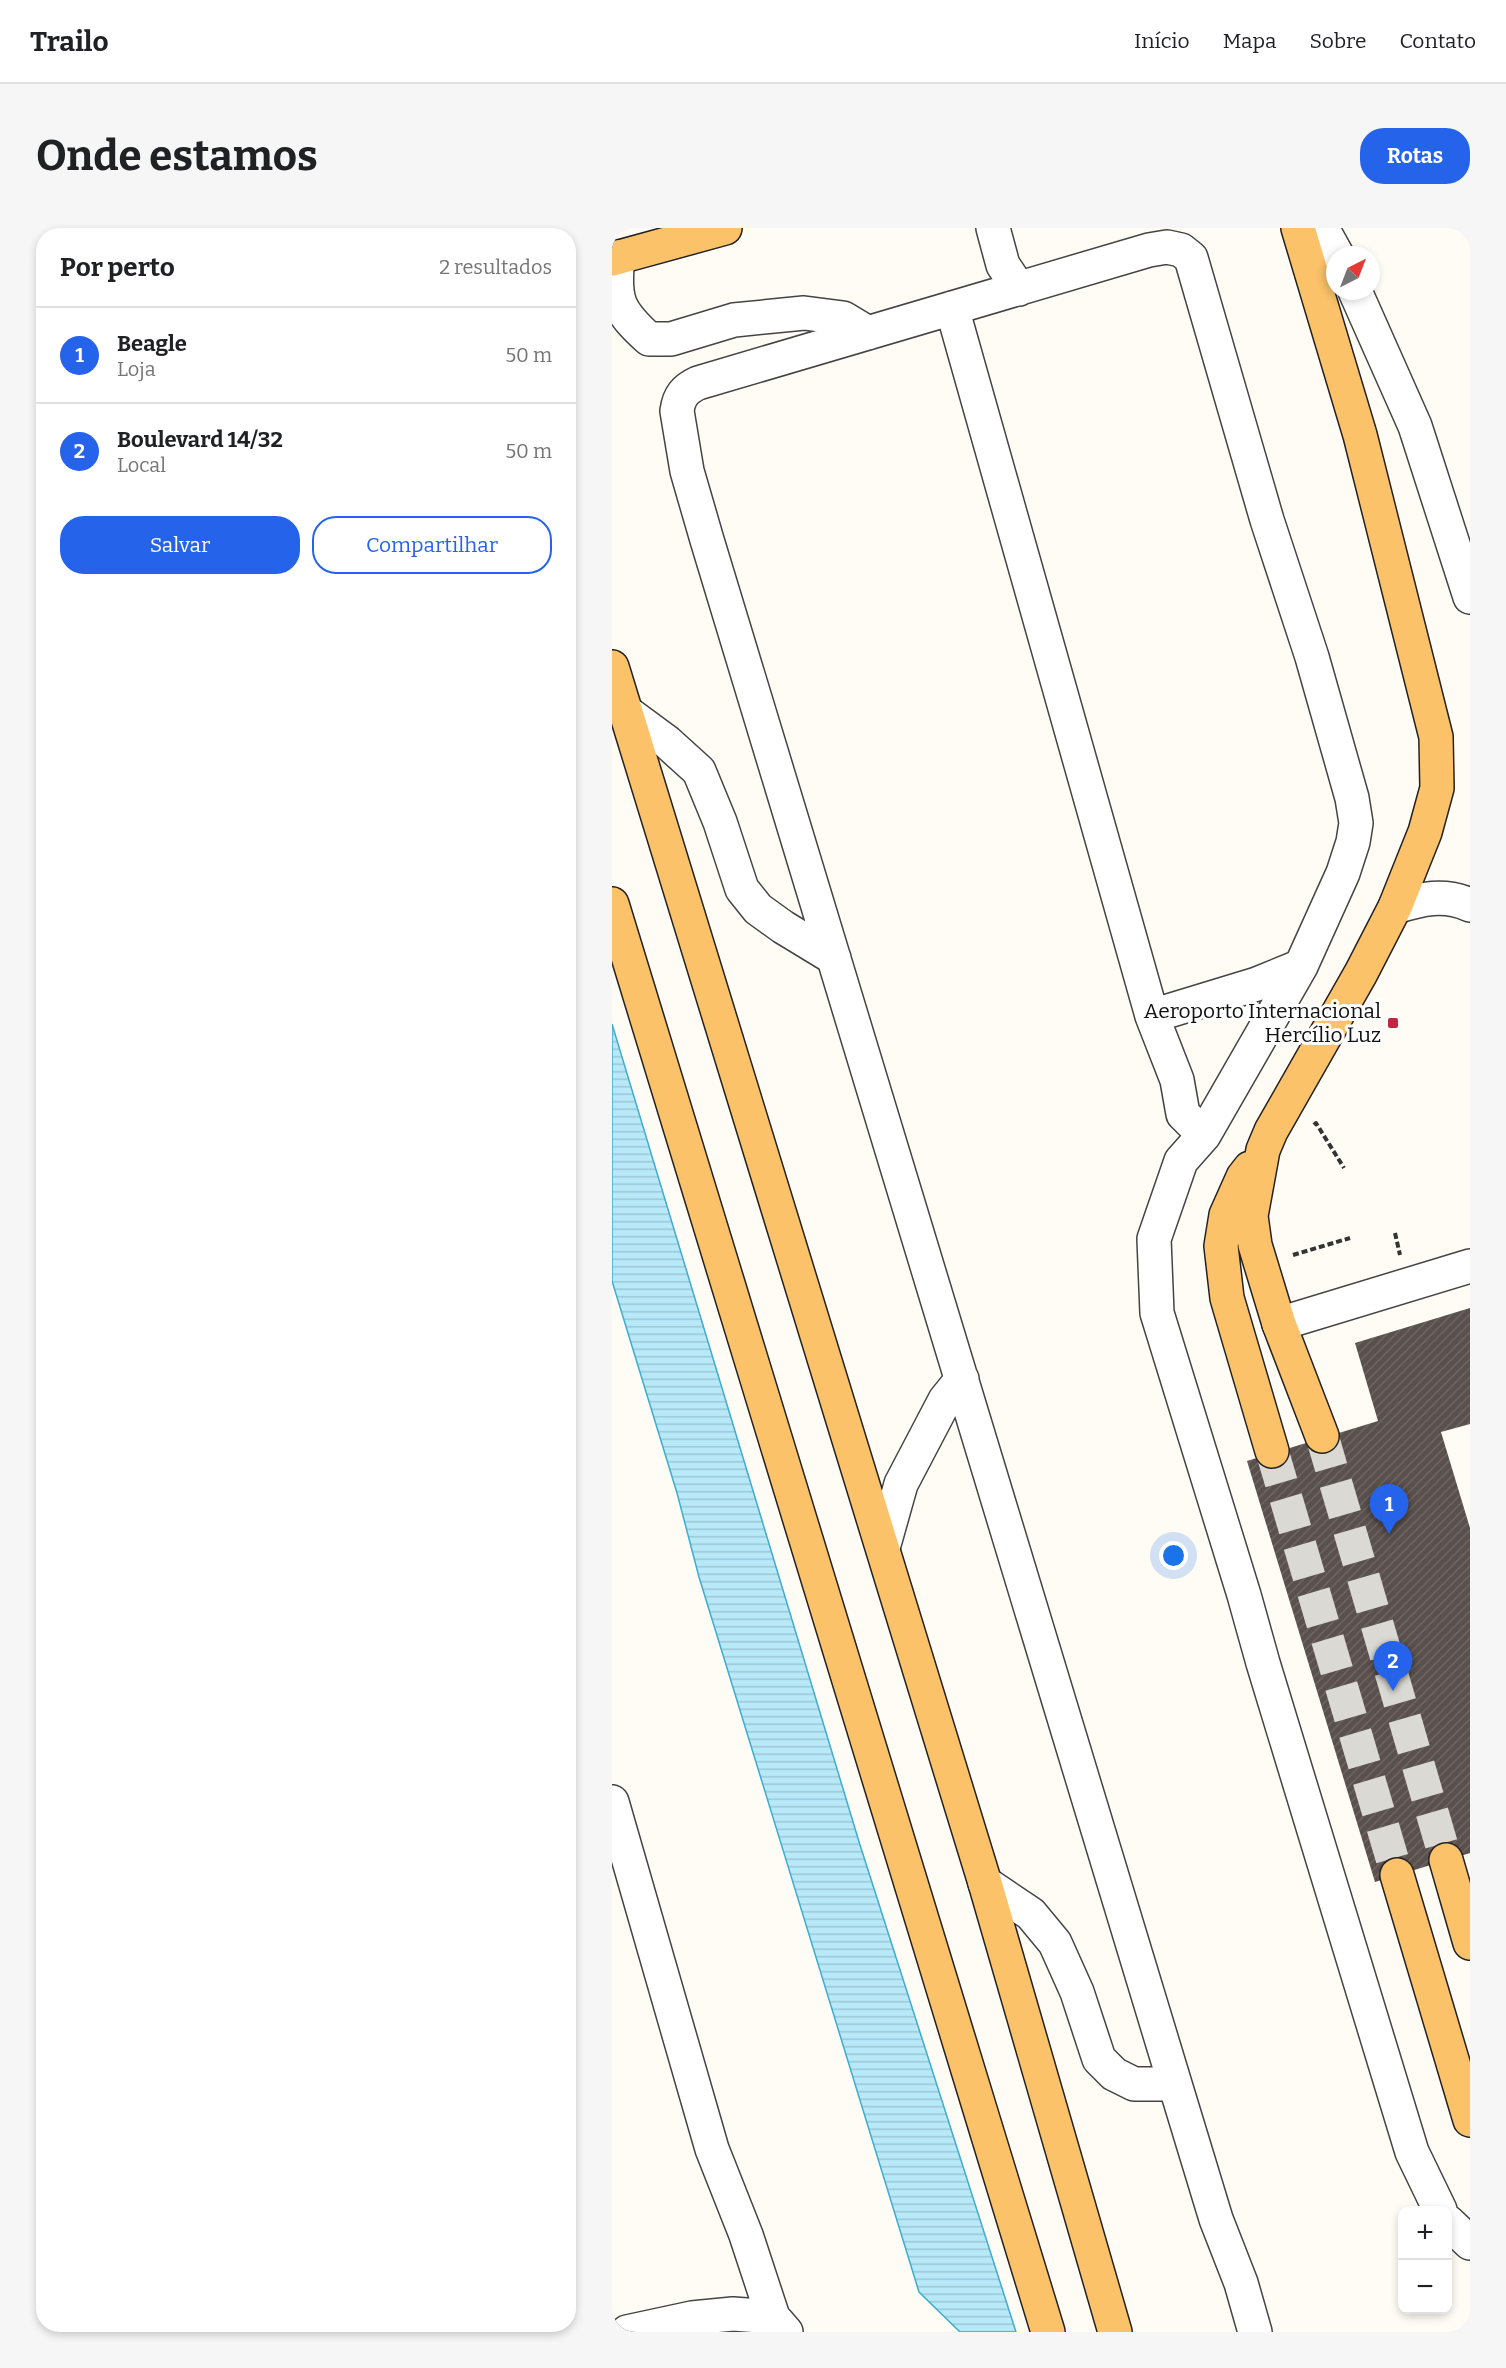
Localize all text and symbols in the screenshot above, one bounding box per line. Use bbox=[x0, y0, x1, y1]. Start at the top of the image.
text: Trailo bbox=[30, 25, 109, 58]
text: Início bbox=[1134, 28, 1190, 54]
text: Mapa bbox=[1223, 28, 1277, 54]
text: Sobre bbox=[1310, 28, 1366, 54]
text: Contato bbox=[1399, 28, 1476, 54]
button: Rotas bbox=[1360, 128, 1470, 184]
text: Onde estamos bbox=[36, 131, 318, 181]
north arrow bbox=[1326, 246, 1380, 300]
text: Por perto bbox=[60, 252, 175, 283]
text: 2 resultados bbox=[439, 255, 552, 279]
text: Beagle bbox=[117, 330, 187, 357]
text: 1 bbox=[75, 343, 84, 367]
text: 50 m bbox=[505, 343, 552, 367]
text: Loja bbox=[117, 357, 156, 381]
text: Boulevard 14/32 bbox=[117, 426, 283, 453]
text: 2 bbox=[74, 439, 85, 463]
text: 50 m bbox=[505, 439, 552, 463]
text: Local bbox=[117, 453, 166, 477]
button: Salvar bbox=[60, 516, 300, 574]
button: Compartilhar bbox=[312, 516, 552, 574]
place label: Aeroporto Internacional Hercílio Luz bbox=[1144, 998, 1381, 1048]
marker: Aeroporto Internacional Hercílio Luz bbox=[1386, 1016, 1400, 1030]
pin: 1 bbox=[1370, 1484, 1408, 1534]
your location bbox=[1159, 1541, 1188, 1570]
pin: 2 bbox=[1374, 1642, 1412, 1691]
map controls bbox=[1398, 2206, 1452, 2314]
button: + bbox=[1398, 2206, 1452, 2260]
button: − bbox=[1398, 2260, 1452, 2314]

